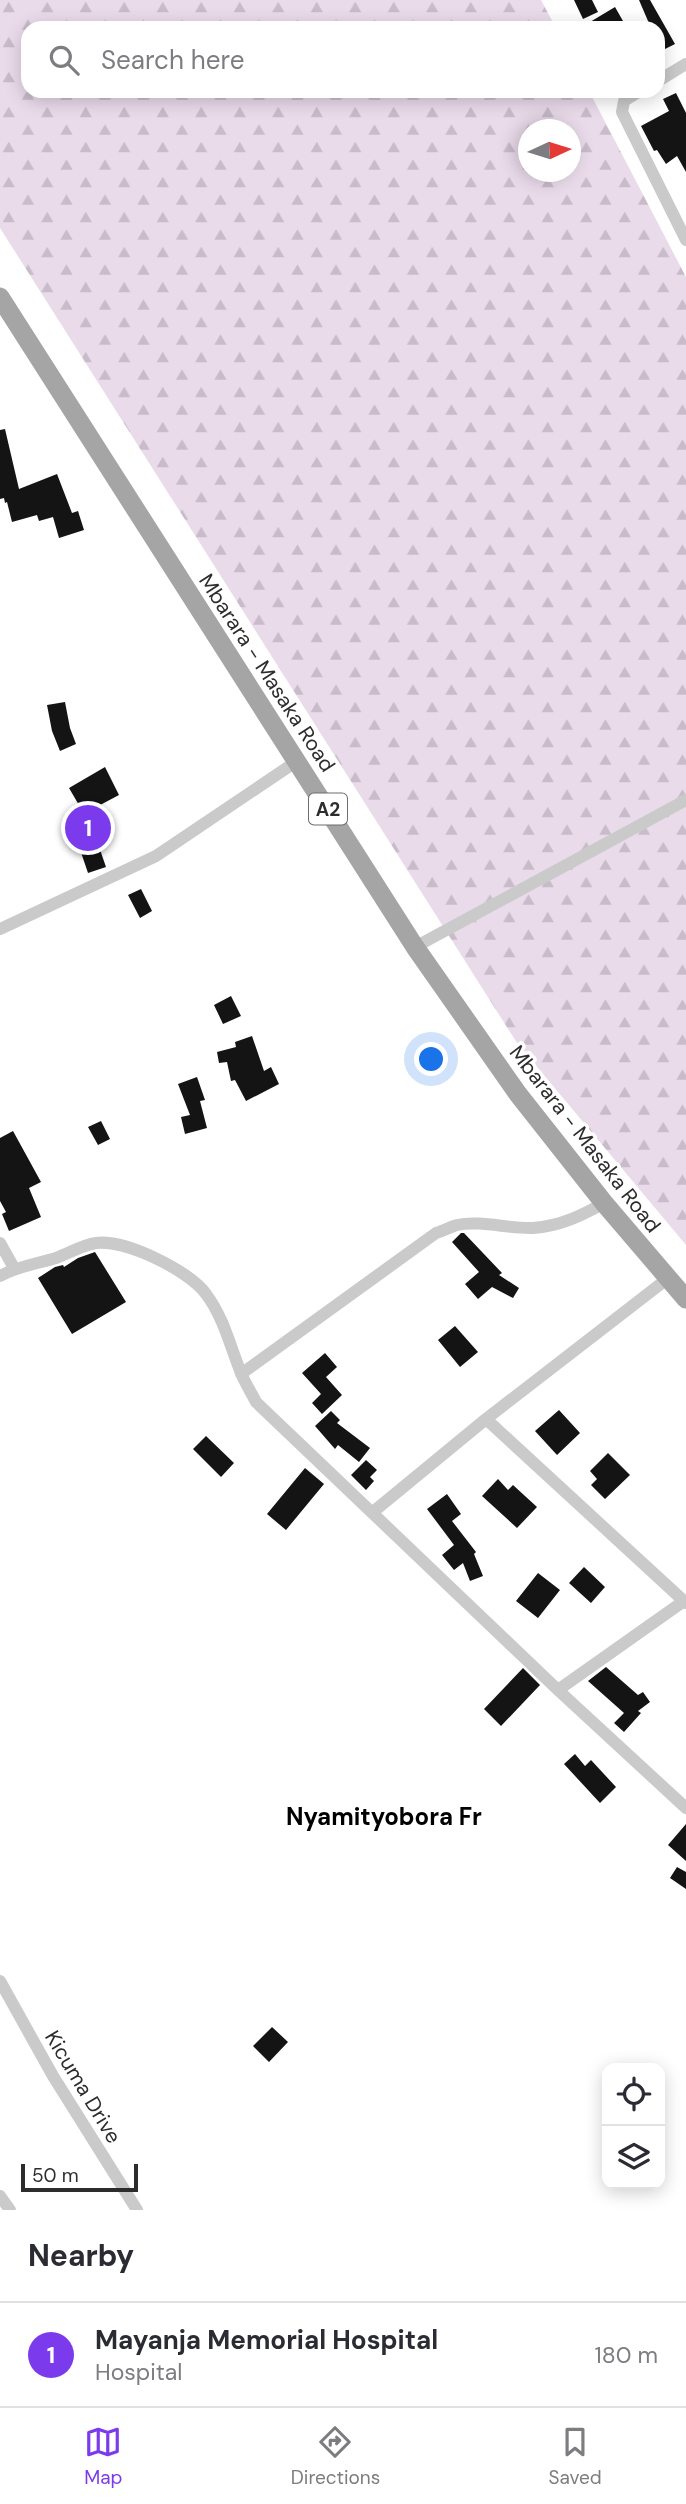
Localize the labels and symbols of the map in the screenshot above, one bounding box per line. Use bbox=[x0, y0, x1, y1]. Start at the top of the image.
north arrow bbox=[518, 119, 581, 182]
street label: Mbarara - Masaka Road bbox=[192, 569, 342, 777]
road number: A2 bbox=[309, 794, 347, 824]
pin: 1 bbox=[65, 802, 111, 854]
street label: Mbarara - Masaka Road bbox=[503, 1040, 667, 1238]
your location bbox=[414, 1042, 448, 1076]
district label: Nyamityobora Fr bbox=[286, 1801, 482, 1832]
street label: Kicuma Drive bbox=[38, 2025, 128, 2149]
scale bar bbox=[21, 2161, 138, 2193]

